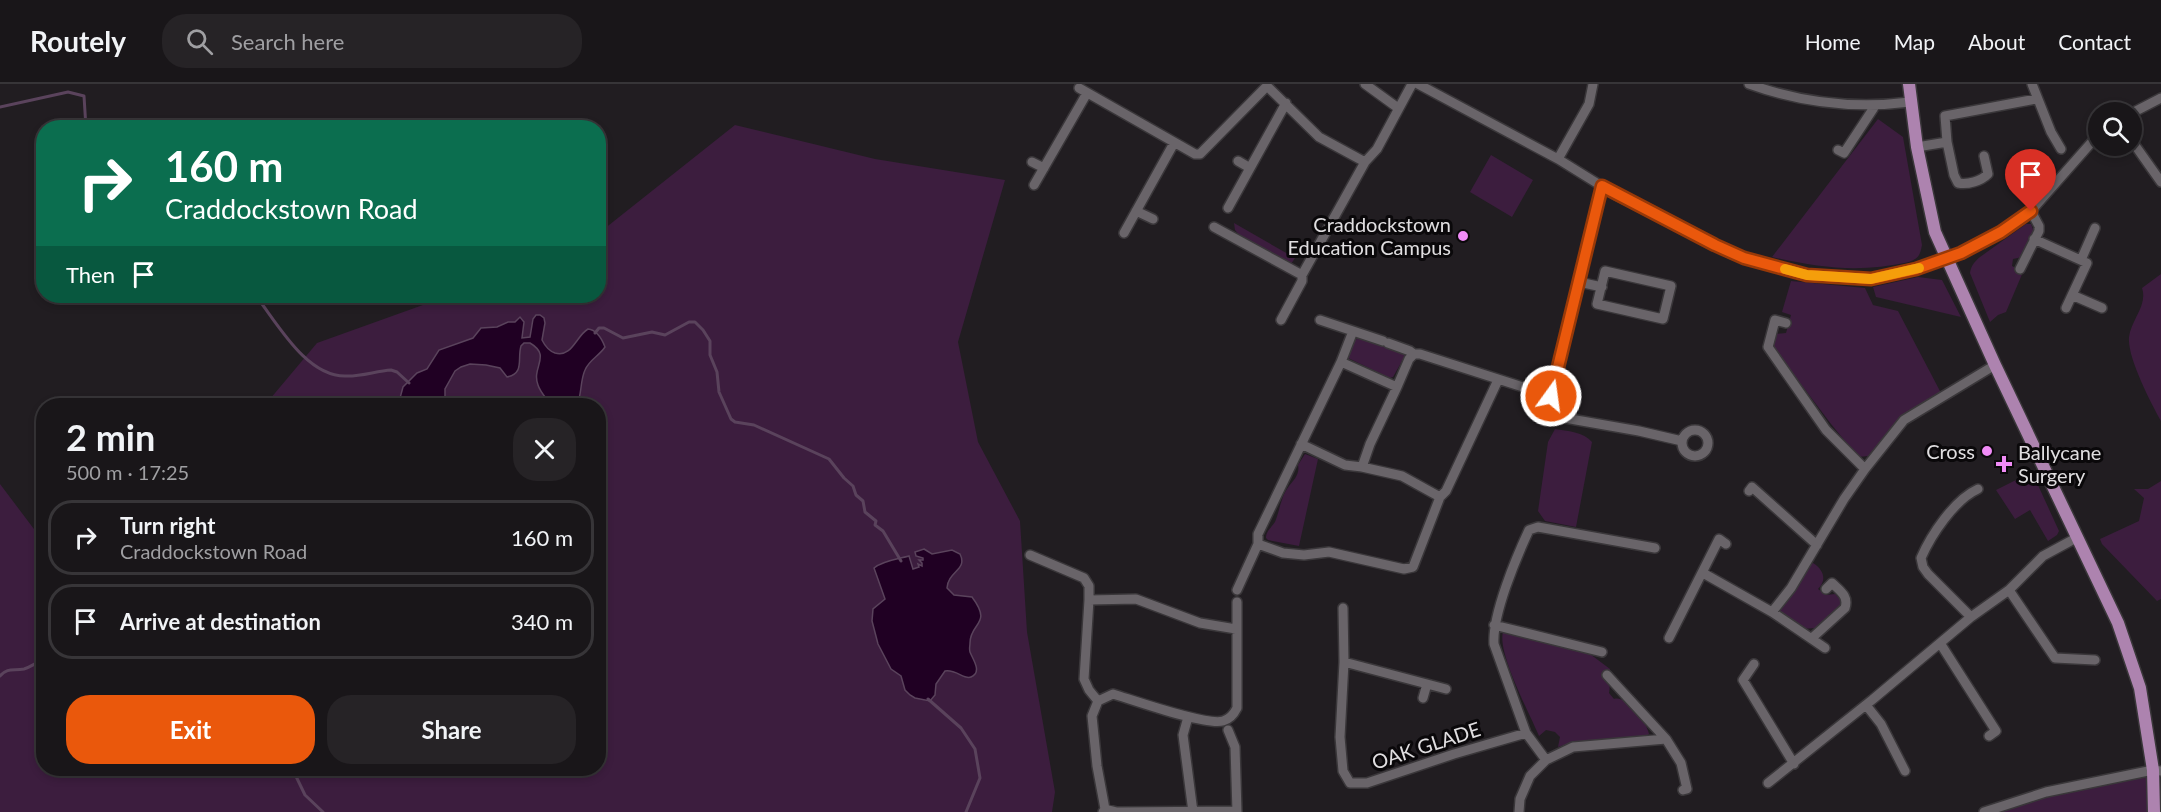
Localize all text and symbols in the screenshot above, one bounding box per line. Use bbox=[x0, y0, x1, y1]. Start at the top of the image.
search box bbox=[162, 14, 582, 68]
text: Routely bbox=[30, 24, 126, 58]
icon: search bbox=[183, 25, 216, 58]
text: Search here bbox=[231, 28, 344, 55]
text: Home bbox=[1805, 29, 1861, 54]
text: Map bbox=[1894, 29, 1935, 54]
text: About bbox=[1968, 29, 2025, 54]
text: Contact bbox=[2058, 29, 2131, 54]
map controls bbox=[2088, 102, 2142, 156]
button: search bbox=[2088, 102, 2142, 156]
text: 160 m bbox=[165, 141, 283, 191]
icon: right bbox=[66, 144, 144, 222]
pin bbox=[2005, 149, 2056, 211]
icon: arrive bbox=[2014, 158, 2047, 191]
text: Craddockstown Road bbox=[165, 192, 418, 225]
place label: Craddockstown Education Campus bbox=[1287, 212, 1451, 259]
marker: Craddockstown Education Campus bbox=[1456, 229, 1470, 243]
icon: arrive bbox=[127, 258, 160, 291]
text: Then bbox=[66, 261, 115, 288]
position arrow bbox=[1519, 364, 1583, 428]
text: 2 min bbox=[66, 415, 155, 459]
button: close bbox=[513, 418, 576, 481]
place label: Cross bbox=[1926, 439, 1975, 463]
place label: Ballycane Surgery bbox=[2018, 440, 2101, 487]
marker: Cross bbox=[1980, 444, 1994, 458]
marker: Ballycane Surgery bbox=[1995, 455, 2013, 473]
text: 500 m · 17:25 bbox=[66, 460, 189, 484]
text: Turn right bbox=[120, 512, 215, 539]
icon: right bbox=[69, 521, 102, 554]
text: 160 m bbox=[511, 524, 573, 551]
text: Craddockstown Road bbox=[120, 539, 307, 563]
icon: arrive bbox=[69, 605, 102, 638]
text: Arrive at destination bbox=[120, 608, 321, 635]
text: 340 m bbox=[511, 608, 573, 635]
button: Exit bbox=[66, 695, 315, 764]
button: Share bbox=[327, 695, 576, 764]
street label: OAK GLADE bbox=[1369, 716, 1483, 774]

